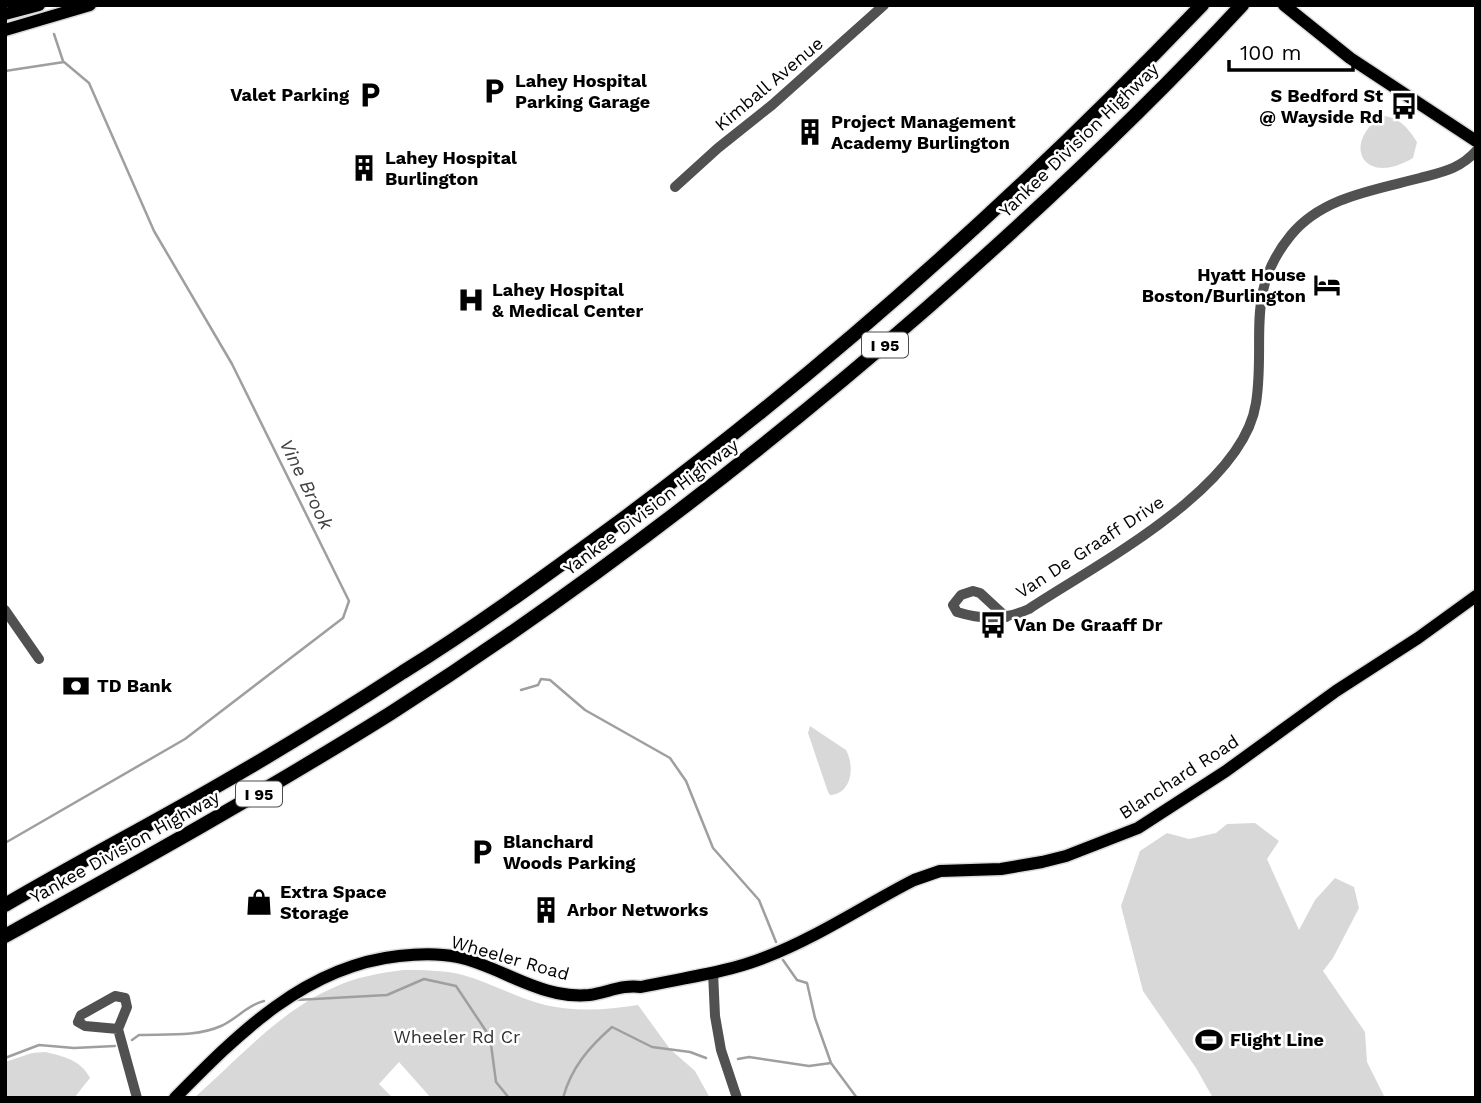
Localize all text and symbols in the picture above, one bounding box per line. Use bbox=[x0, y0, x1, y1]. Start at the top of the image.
scale bar bbox=[1229, 28, 1353, 72]
street label: Kimball Avenue bbox=[710, 32, 827, 135]
text: 100 m bbox=[1240, 40, 1302, 65]
street label: Yankee Division Highway bbox=[995, 57, 1163, 221]
place label: Lahey Hospital Parking Garage bbox=[515, 70, 650, 112]
parking icon: Lahey Hospital Parking Garage bbox=[479, 76, 509, 106]
parking icon: Valet Parking bbox=[355, 80, 385, 110]
place label: Valet Parking bbox=[230, 84, 350, 105]
place label: S Bedford St @ Wayside Rd bbox=[1259, 85, 1383, 127]
bus stop icon: S Bedford St @ Wayside Rd bbox=[1389, 91, 1419, 121]
place label: Project Management Academy Burlington bbox=[831, 111, 1016, 153]
building icon: Project Management Academy Burlington bbox=[795, 117, 825, 147]
place label: Lahey Hospital Burlington bbox=[385, 147, 517, 189]
building icon: Lahey Hospital Burlington bbox=[349, 153, 379, 183]
place label: Hyatt House Boston/Burlington bbox=[1142, 264, 1306, 306]
hotel icon: Hyatt House Boston/Burlington bbox=[1312, 270, 1342, 300]
place label: Lahey Hospital & Medical Center bbox=[492, 279, 644, 321]
hospital icon: Lahey Hospital & Medical Center bbox=[456, 285, 486, 315]
road number: I 95 bbox=[862, 332, 908, 358]
street label: Yankee Division Highway bbox=[559, 434, 743, 579]
water label: Vine Brook bbox=[275, 435, 339, 534]
street label: Van De Graaff Drive bbox=[1012, 491, 1168, 602]
bus stop icon: Van De Graaff Dr bbox=[978, 610, 1008, 640]
place label: Van De Graaff Dr bbox=[1014, 614, 1163, 635]
bank icon: TD Bank bbox=[61, 671, 91, 701]
place label: TD Bank bbox=[97, 675, 173, 696]
street label: Blanchard Road bbox=[1115, 730, 1242, 823]
road number: I 95 bbox=[236, 782, 282, 806]
street label: Yankee Division Highway bbox=[26, 785, 224, 907]
place label: Blanchard Woods Parking bbox=[503, 831, 636, 873]
parking icon: Blanchard Woods Parking bbox=[467, 837, 497, 867]
place label: Extra Space Storage bbox=[280, 881, 387, 923]
shop icon: Extra Space Storage bbox=[244, 887, 274, 917]
building icon: Arbor Networks bbox=[531, 895, 561, 925]
place label: Arbor Networks bbox=[567, 899, 709, 920]
street label: Wheeler Road bbox=[449, 931, 572, 984]
sports icon: Flight Line bbox=[1194, 1025, 1224, 1055]
park label: Wheeler Rd Cr bbox=[394, 1026, 520, 1047]
place label: Flight Line bbox=[1230, 1029, 1324, 1050]

